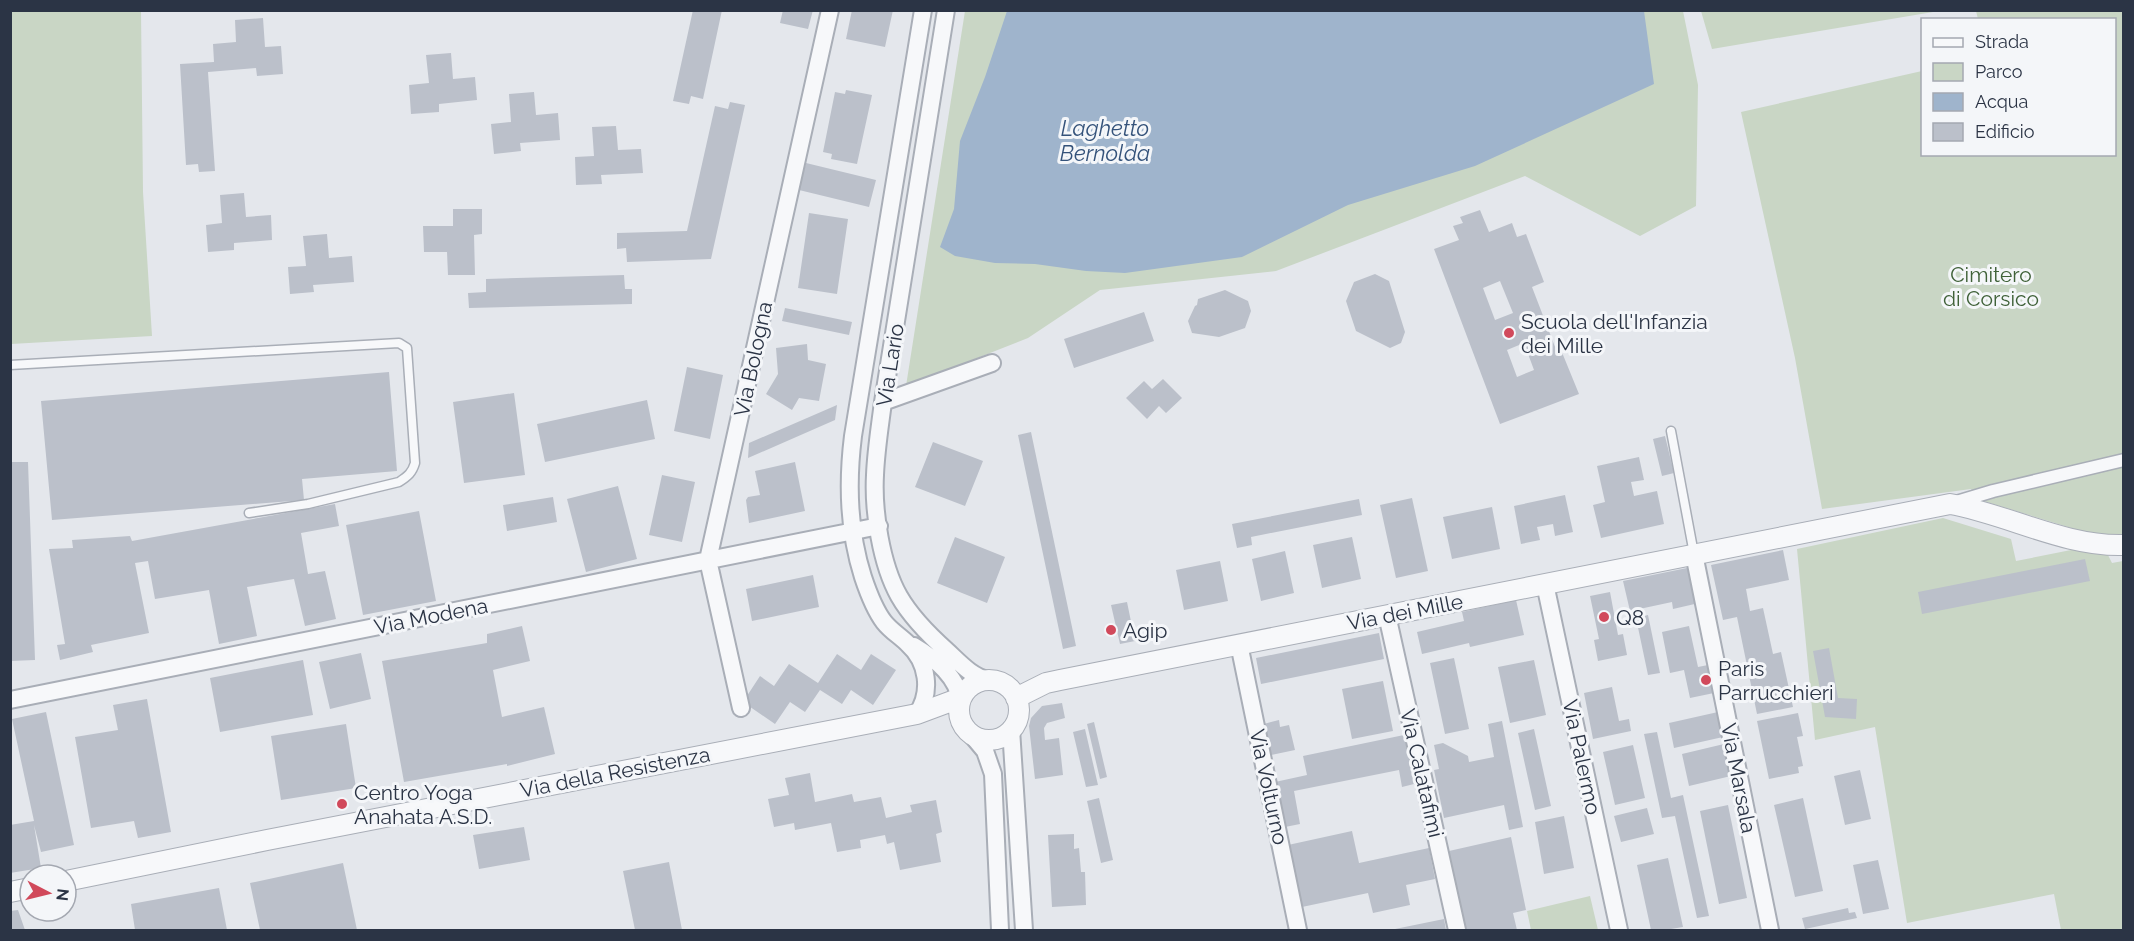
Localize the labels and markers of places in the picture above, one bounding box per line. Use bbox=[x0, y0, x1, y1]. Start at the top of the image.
place label: Scuola dell'Infanzia dei Mille bbox=[1521, 309, 1708, 358]
marker: Scuola dell'Infanzia dei Mille bbox=[1502, 326, 1516, 340]
place label: Q8 bbox=[1616, 605, 1644, 630]
marker: Q8 bbox=[1597, 610, 1611, 624]
place label: Agip bbox=[1123, 618, 1167, 643]
marker: Agip bbox=[1104, 623, 1118, 637]
place label: Paris Parrucchieri bbox=[1718, 656, 1834, 705]
marker: Paris Parrucchieri bbox=[1699, 673, 1713, 687]
place label: Centro Yoga Anahata A.S.D. bbox=[354, 780, 492, 829]
marker: Centro Yoga Anahata A.S.D. bbox=[335, 797, 349, 811]

